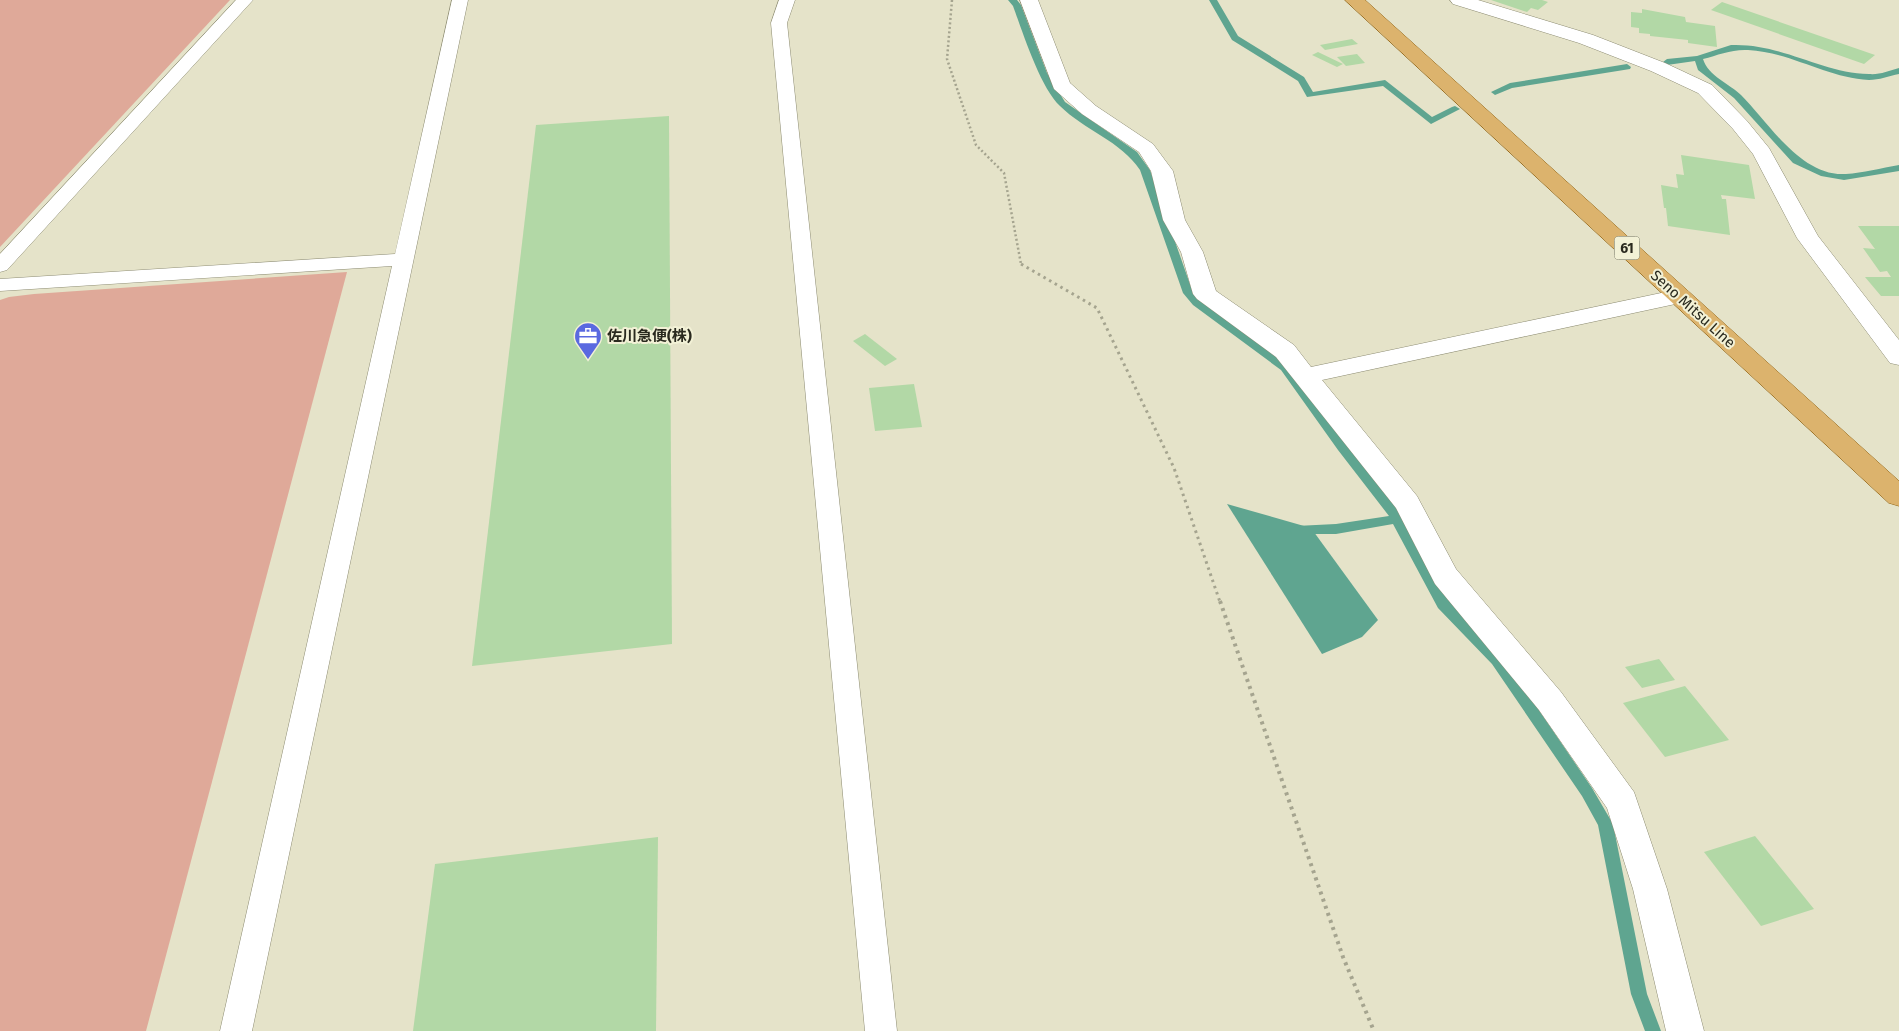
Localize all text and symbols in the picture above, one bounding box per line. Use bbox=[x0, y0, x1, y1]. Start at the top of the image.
road number: 61 bbox=[1614, 237, 1640, 260]
street label: Seno Mitsu Line bbox=[1647, 266, 1739, 352]
office icon: 佐川急便(株) bbox=[573, 321, 603, 360]
place label: 佐川急便(株) bbox=[607, 327, 692, 345]

